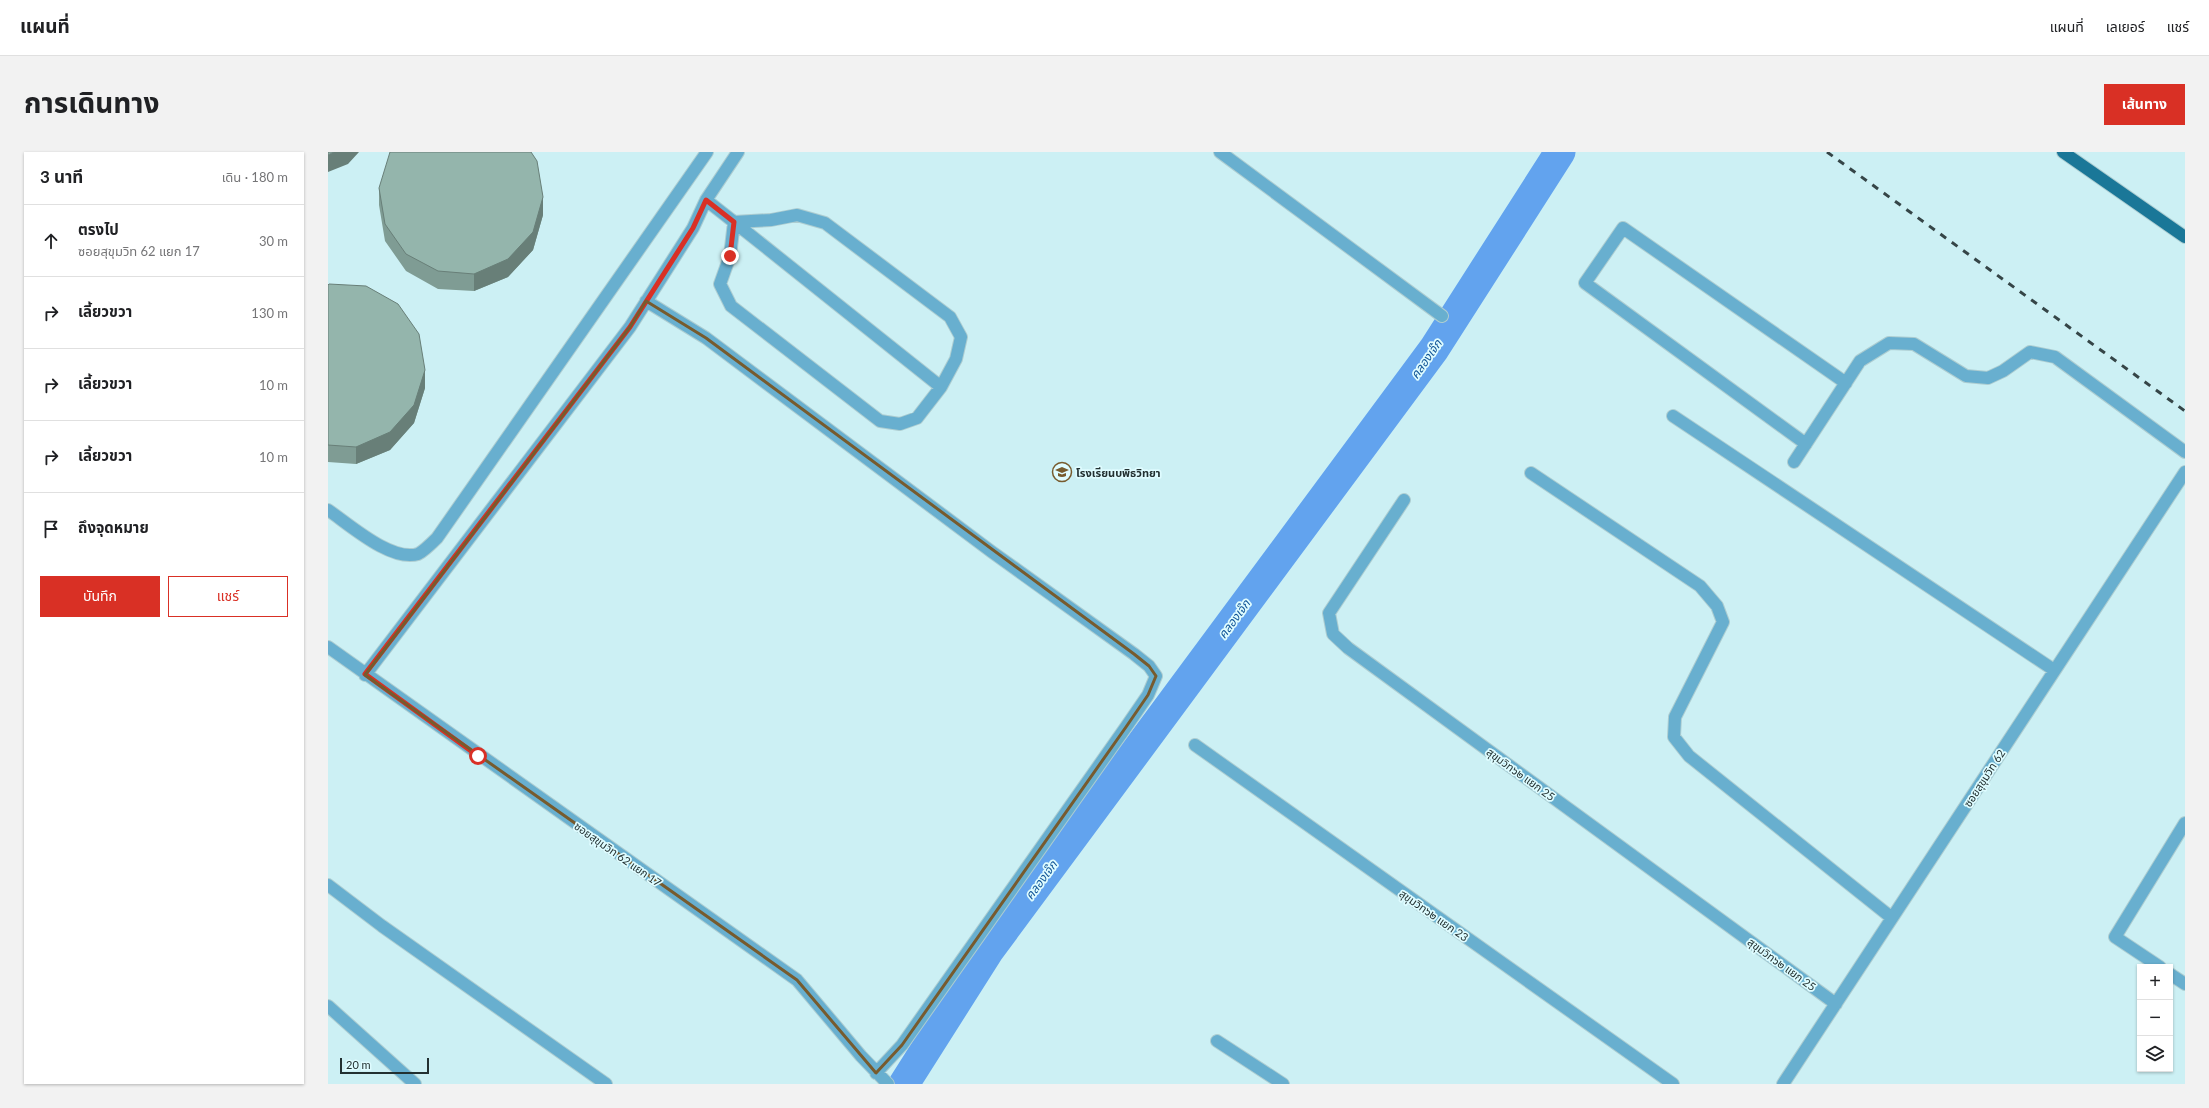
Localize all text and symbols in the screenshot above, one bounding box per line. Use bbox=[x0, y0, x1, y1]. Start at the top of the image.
text: แผนที่ bbox=[20, 14, 70, 37]
text: แผนที่ bbox=[2050, 18, 2084, 35]
text: เลเยอร์ bbox=[2106, 18, 2145, 35]
text: แชร์ bbox=[2167, 18, 2189, 35]
button: เส้นทาง bbox=[2104, 84, 2185, 125]
text: การเดินทาง bbox=[24, 85, 159, 119]
text: 3 นาที bbox=[40, 166, 83, 187]
text: เดิน · 180 m bbox=[222, 169, 288, 185]
text: ตรงไป bbox=[78, 220, 119, 238]
icon: ahead bbox=[40, 230, 62, 252]
text: 30 m bbox=[259, 233, 288, 249]
text: ซอยสุขุมวิท 62 แยก 17 bbox=[78, 243, 200, 259]
route end bbox=[721, 247, 739, 265]
icon: right bbox=[40, 302, 62, 324]
text: เลี้ยวขวา bbox=[78, 302, 132, 320]
text: 130 m bbox=[251, 305, 288, 321]
water label: คลองเจ๊ก bbox=[1407, 336, 1445, 381]
icon: right bbox=[40, 374, 62, 396]
text: เลี้ยวขวา bbox=[78, 374, 132, 392]
text: 10 m bbox=[259, 377, 288, 393]
icon: right bbox=[40, 446, 62, 468]
text: เลี้ยวขวา bbox=[78, 446, 132, 464]
text: 10 m bbox=[259, 449, 288, 465]
school or university icon: โรงเรียนบพิธวิทยา bbox=[1051, 461, 1073, 483]
place label: โรงเรียนบพิธวิทยา bbox=[1076, 466, 1161, 479]
icon: arrive bbox=[40, 518, 62, 540]
text: ถึงจุดหมาย bbox=[78, 518, 149, 536]
button: บันทึก bbox=[40, 576, 160, 617]
button: แชร์ bbox=[168, 576, 288, 617]
water label: คลองเจ๊ก bbox=[1215, 596, 1254, 641]
street label: สุขุมวิท๖๒ แยก 25 bbox=[1484, 745, 1558, 804]
route start bbox=[469, 747, 487, 765]
street label: ซอยสุขุมวิท 62 bbox=[1961, 747, 2008, 810]
street label: ซอยสุขุมวิท 62 แยก 17 bbox=[571, 819, 664, 890]
water label: คลองเจ๊ก bbox=[1022, 857, 1061, 902]
street label: สุขุมวิท๖๒ แยก 23 bbox=[1396, 886, 1471, 944]
street label: สุขุมวิท๖๒ แยก 25 bbox=[1745, 935, 1819, 994]
map controls bbox=[2137, 964, 2173, 1072]
button: + bbox=[2137, 964, 2173, 1000]
button: − bbox=[2137, 1000, 2173, 1036]
button: layers bbox=[2137, 1036, 2173, 1072]
scale bar bbox=[340, 1056, 429, 1075]
text: 20 m bbox=[346, 1058, 371, 1071]

